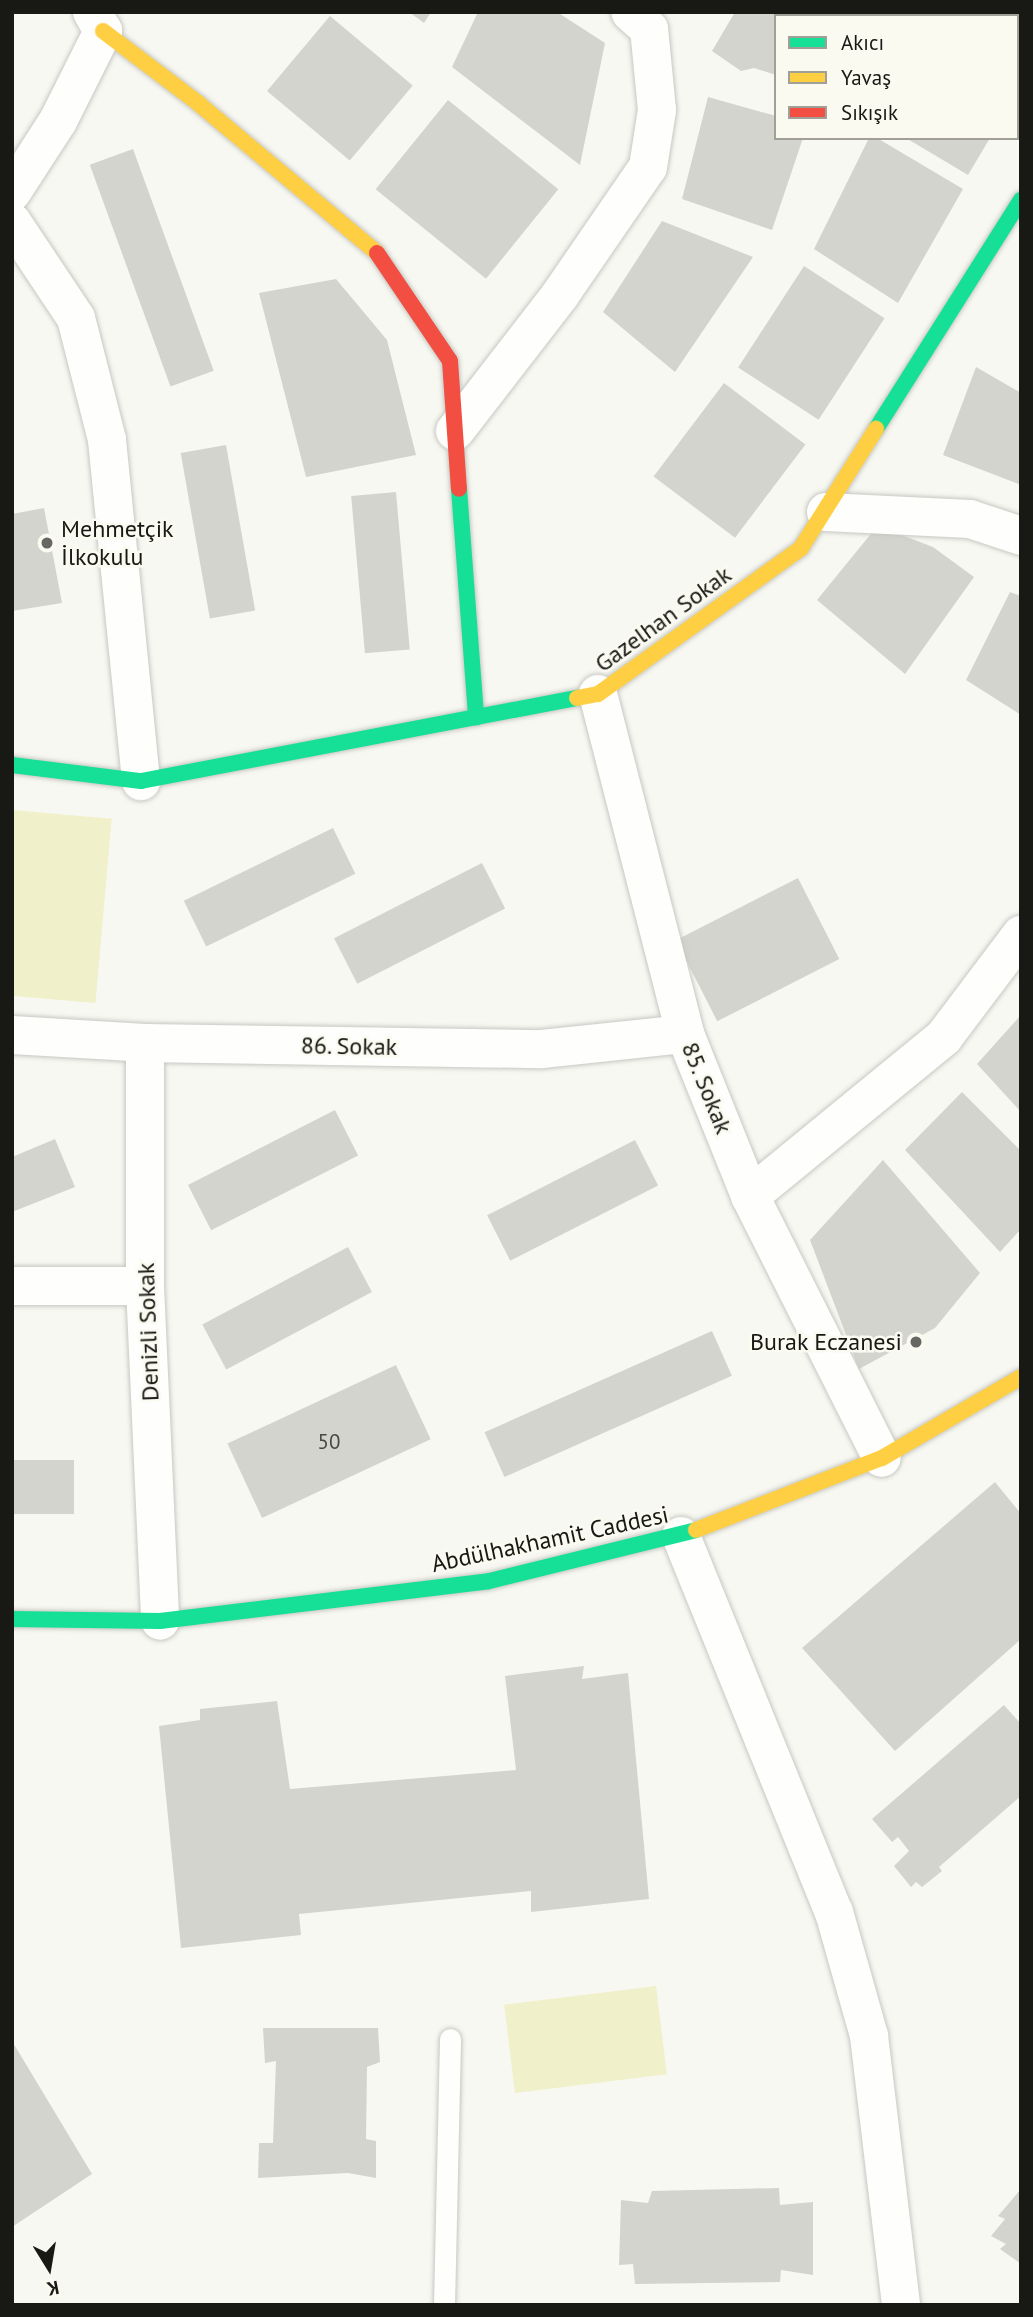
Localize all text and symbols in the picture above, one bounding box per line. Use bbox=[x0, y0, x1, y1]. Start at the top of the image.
legend bbox=[774, 14, 1019, 140]
text: Akıcı bbox=[841, 29, 884, 56]
text: Yavaş bbox=[841, 64, 891, 91]
text: Sıkışık bbox=[841, 99, 898, 126]
place label: Mehmetçik İlkokulu bbox=[61, 515, 174, 571]
marker: Mehmetçik İlkokulu bbox=[39, 535, 55, 551]
street label: Gazelhan Sokak bbox=[589, 560, 737, 678]
street label: 86. Sokak bbox=[300, 1031, 398, 1061]
street label: 85. Sokak bbox=[675, 1037, 739, 1139]
street label: Denizli Sokak bbox=[131, 1262, 165, 1402]
place label: Burak Eczanesi bbox=[749, 1328, 902, 1356]
marker: Burak Eczanesi bbox=[908, 1334, 924, 1350]
house number: 50 bbox=[318, 1429, 340, 1455]
street label: Abdülhakhamit Caddesi bbox=[429, 1500, 671, 1578]
north arrow bbox=[14, 2233, 84, 2303]
text: K bbox=[45, 2276, 61, 2302]

